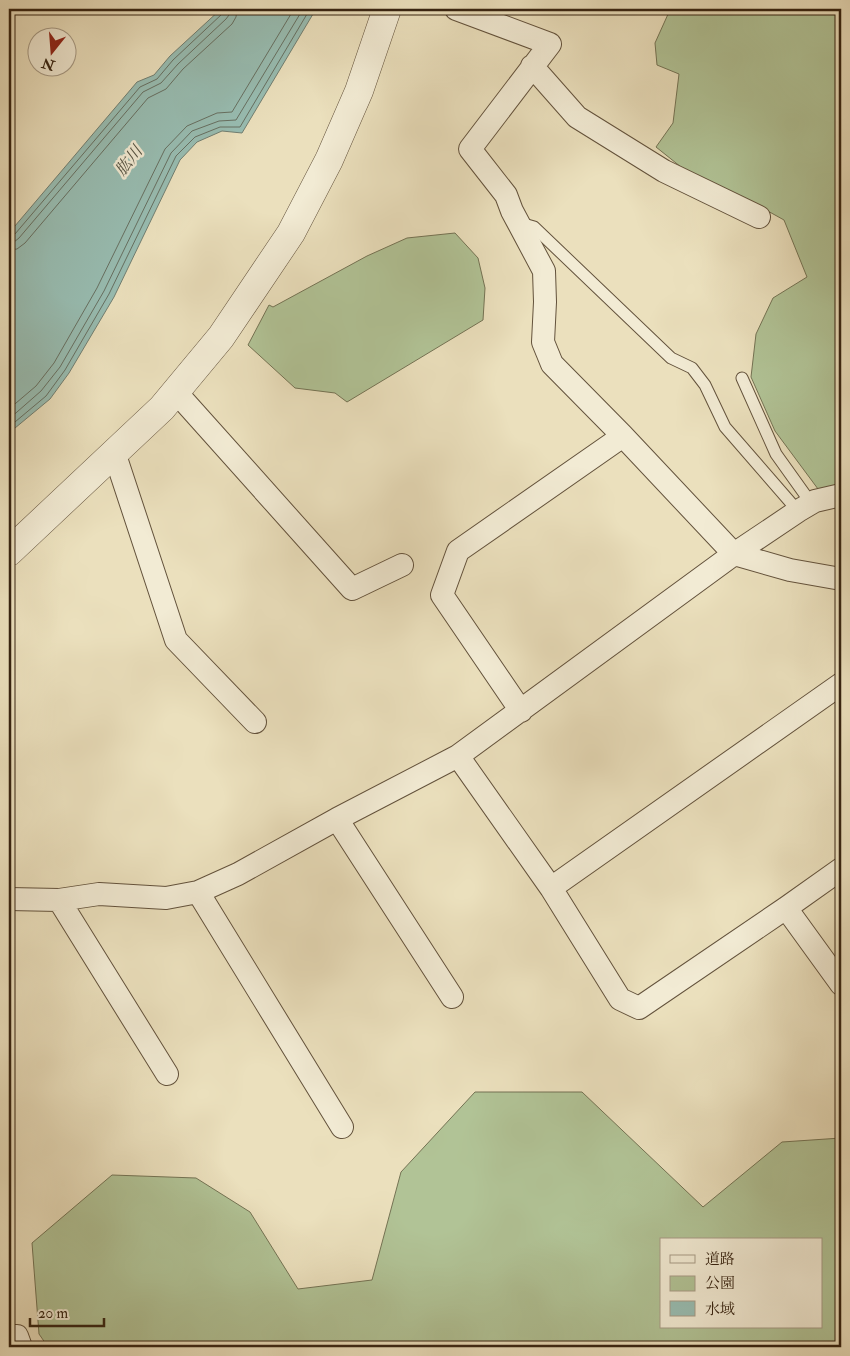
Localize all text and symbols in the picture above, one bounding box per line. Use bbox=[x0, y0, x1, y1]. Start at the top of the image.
north arrow bbox=[28, 28, 78, 78]
text: N bbox=[39, 54, 58, 74]
water label: 肱川 bbox=[111, 141, 148, 180]
legend bbox=[660, 1238, 822, 1328]
text: 道路 bbox=[705, 1250, 735, 1269]
text: 公園 bbox=[705, 1274, 735, 1293]
scale bar bbox=[30, 1296, 104, 1328]
text: 水域 bbox=[705, 1300, 735, 1319]
text: 20 m bbox=[38, 1304, 68, 1323]

